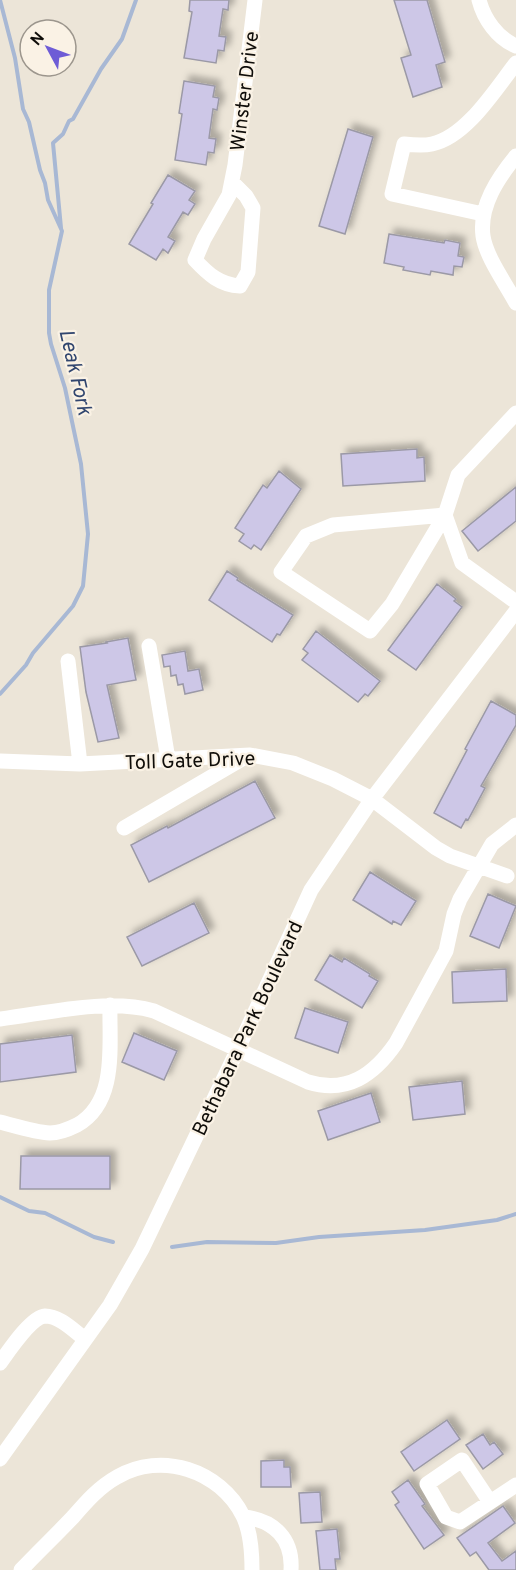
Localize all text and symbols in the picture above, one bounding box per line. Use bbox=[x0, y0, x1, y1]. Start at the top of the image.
north arrow bbox=[18, 18, 78, 78]
text: N bbox=[27, 29, 50, 50]
street label: Winster Drive bbox=[226, 30, 266, 153]
water label: Leak Fork bbox=[52, 327, 98, 418]
street label: Toll Gate Drive bbox=[124, 747, 256, 777]
street label: Bethabara Park Boulevard bbox=[188, 917, 310, 1140]

